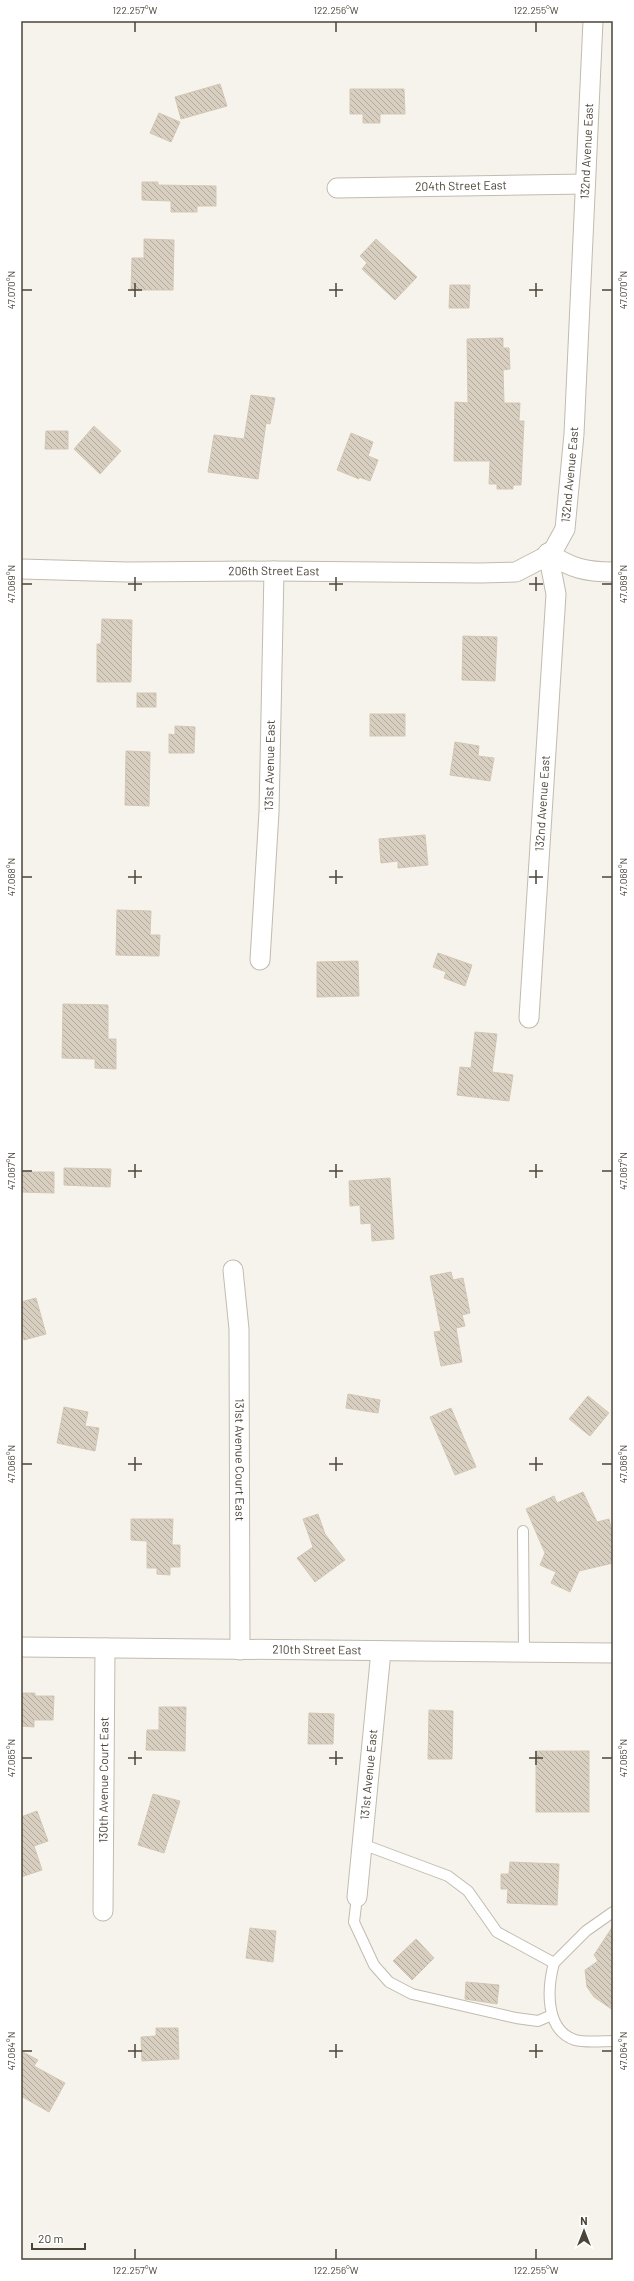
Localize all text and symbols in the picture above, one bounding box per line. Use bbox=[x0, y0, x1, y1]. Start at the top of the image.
text: 122.257°W bbox=[113, 4, 158, 16]
text: 122.256°W bbox=[313, 4, 359, 16]
text: 122.255°W bbox=[513, 4, 559, 16]
street label: 132nd Avenue East bbox=[577, 103, 595, 200]
street label: 204th Street East bbox=[415, 177, 507, 193]
text: 47.070°N bbox=[5, 271, 17, 309]
text: 47.070°N bbox=[617, 271, 629, 309]
street label: 132nd Avenue East bbox=[558, 426, 580, 523]
street label: 206th Street East bbox=[228, 563, 320, 577]
text: 47.069°N bbox=[5, 565, 17, 603]
text: 47.069°N bbox=[617, 565, 629, 603]
street label: 131st Avenue East bbox=[261, 720, 277, 811]
street label: 132nd Avenue East bbox=[532, 755, 552, 852]
text: 47.068°N bbox=[5, 858, 17, 896]
text: 47.068°N bbox=[617, 858, 629, 896]
text: 47.067°N bbox=[5, 1152, 17, 1190]
text: 47.067°N bbox=[617, 1152, 629, 1190]
street label: 131st Avenue Court East bbox=[233, 1398, 248, 1521]
text: 47.066°N bbox=[5, 1445, 17, 1483]
text: 47.066°N bbox=[617, 1445, 629, 1483]
street label: 210th Street East bbox=[272, 1642, 362, 1656]
street label: 130th Avenue Court East bbox=[96, 1717, 110, 1843]
street label: 131st Avenue East bbox=[357, 1728, 379, 1821]
text: 47.065°N bbox=[5, 1739, 17, 1777]
text: 47.065°N bbox=[617, 1739, 629, 1777]
text: 47.064°N bbox=[5, 2032, 17, 2070]
text: 47.064°N bbox=[617, 2032, 629, 2070]
north arrow bbox=[564, 2211, 604, 2251]
text: N bbox=[580, 2214, 588, 2227]
scale bar bbox=[32, 2225, 85, 2251]
text: 20 m bbox=[38, 2231, 64, 2245]
text: 122.257°W bbox=[113, 2264, 158, 2276]
text: 122.256°W bbox=[313, 2264, 359, 2276]
text: 122.255°W bbox=[513, 2264, 559, 2276]

